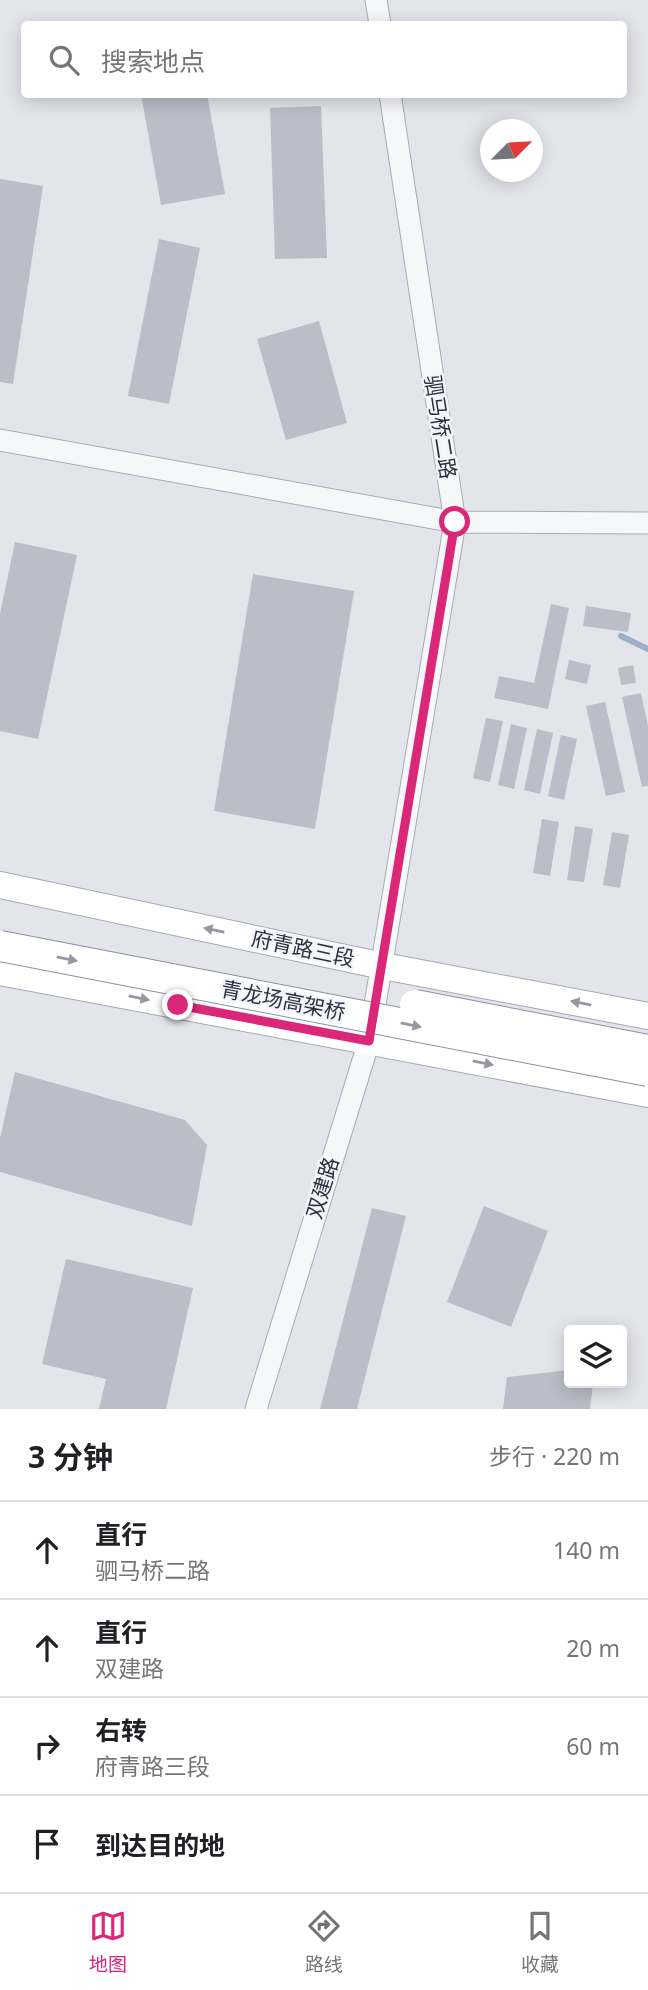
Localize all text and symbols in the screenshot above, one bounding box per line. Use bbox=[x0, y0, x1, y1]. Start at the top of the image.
search box bbox=[21, 21, 627, 98]
icon: search bbox=[45, 41, 83, 79]
text: 搜索地点 bbox=[101, 43, 205, 79]
north arrow bbox=[480, 119, 543, 182]
street label: 驷马桥二路 bbox=[419, 373, 463, 481]
route start bbox=[439, 506, 470, 537]
street label: 府青路三段 bbox=[249, 923, 357, 973]
one-way arrow bbox=[203, 924, 225, 935]
one-way arrow bbox=[56, 954, 78, 965]
street label: 青龙场高架桥 bbox=[219, 974, 348, 1026]
route end bbox=[162, 989, 193, 1020]
one-way arrow bbox=[128, 993, 150, 1004]
one-way arrow bbox=[570, 997, 592, 1008]
one-way arrow bbox=[400, 1020, 422, 1031]
one-way arrow bbox=[472, 1057, 494, 1068]
street label: 双建路 bbox=[299, 1153, 345, 1222]
map controls bbox=[564, 1325, 627, 1388]
button: layers bbox=[564, 1325, 627, 1388]
text: 3 分钟 bbox=[28, 1436, 113, 1477]
text: 步行 · 220 m bbox=[489, 1440, 620, 1472]
text: 直行 bbox=[95, 1516, 147, 1552]
icon: ahead bbox=[28, 1531, 66, 1569]
text: 140 m bbox=[553, 1534, 620, 1566]
text: 驷马桥二路 bbox=[95, 1554, 210, 1586]
text: 直行 bbox=[95, 1614, 147, 1650]
icon: ahead bbox=[28, 1629, 66, 1667]
text: 20 m bbox=[566, 1632, 620, 1664]
text: 双建路 bbox=[95, 1652, 164, 1684]
text: 右转 bbox=[95, 1712, 147, 1748]
icon: right bbox=[28, 1727, 66, 1765]
text: 60 m bbox=[566, 1730, 620, 1762]
text: 府青路三段 bbox=[95, 1750, 210, 1782]
icon: arrive bbox=[28, 1825, 66, 1863]
text: 到达目的地 bbox=[95, 1827, 225, 1863]
tab: 地图 bbox=[89, 1907, 127, 1977]
tab: 路线 bbox=[305, 1907, 343, 1977]
tab: 收藏 bbox=[521, 1907, 559, 1977]

